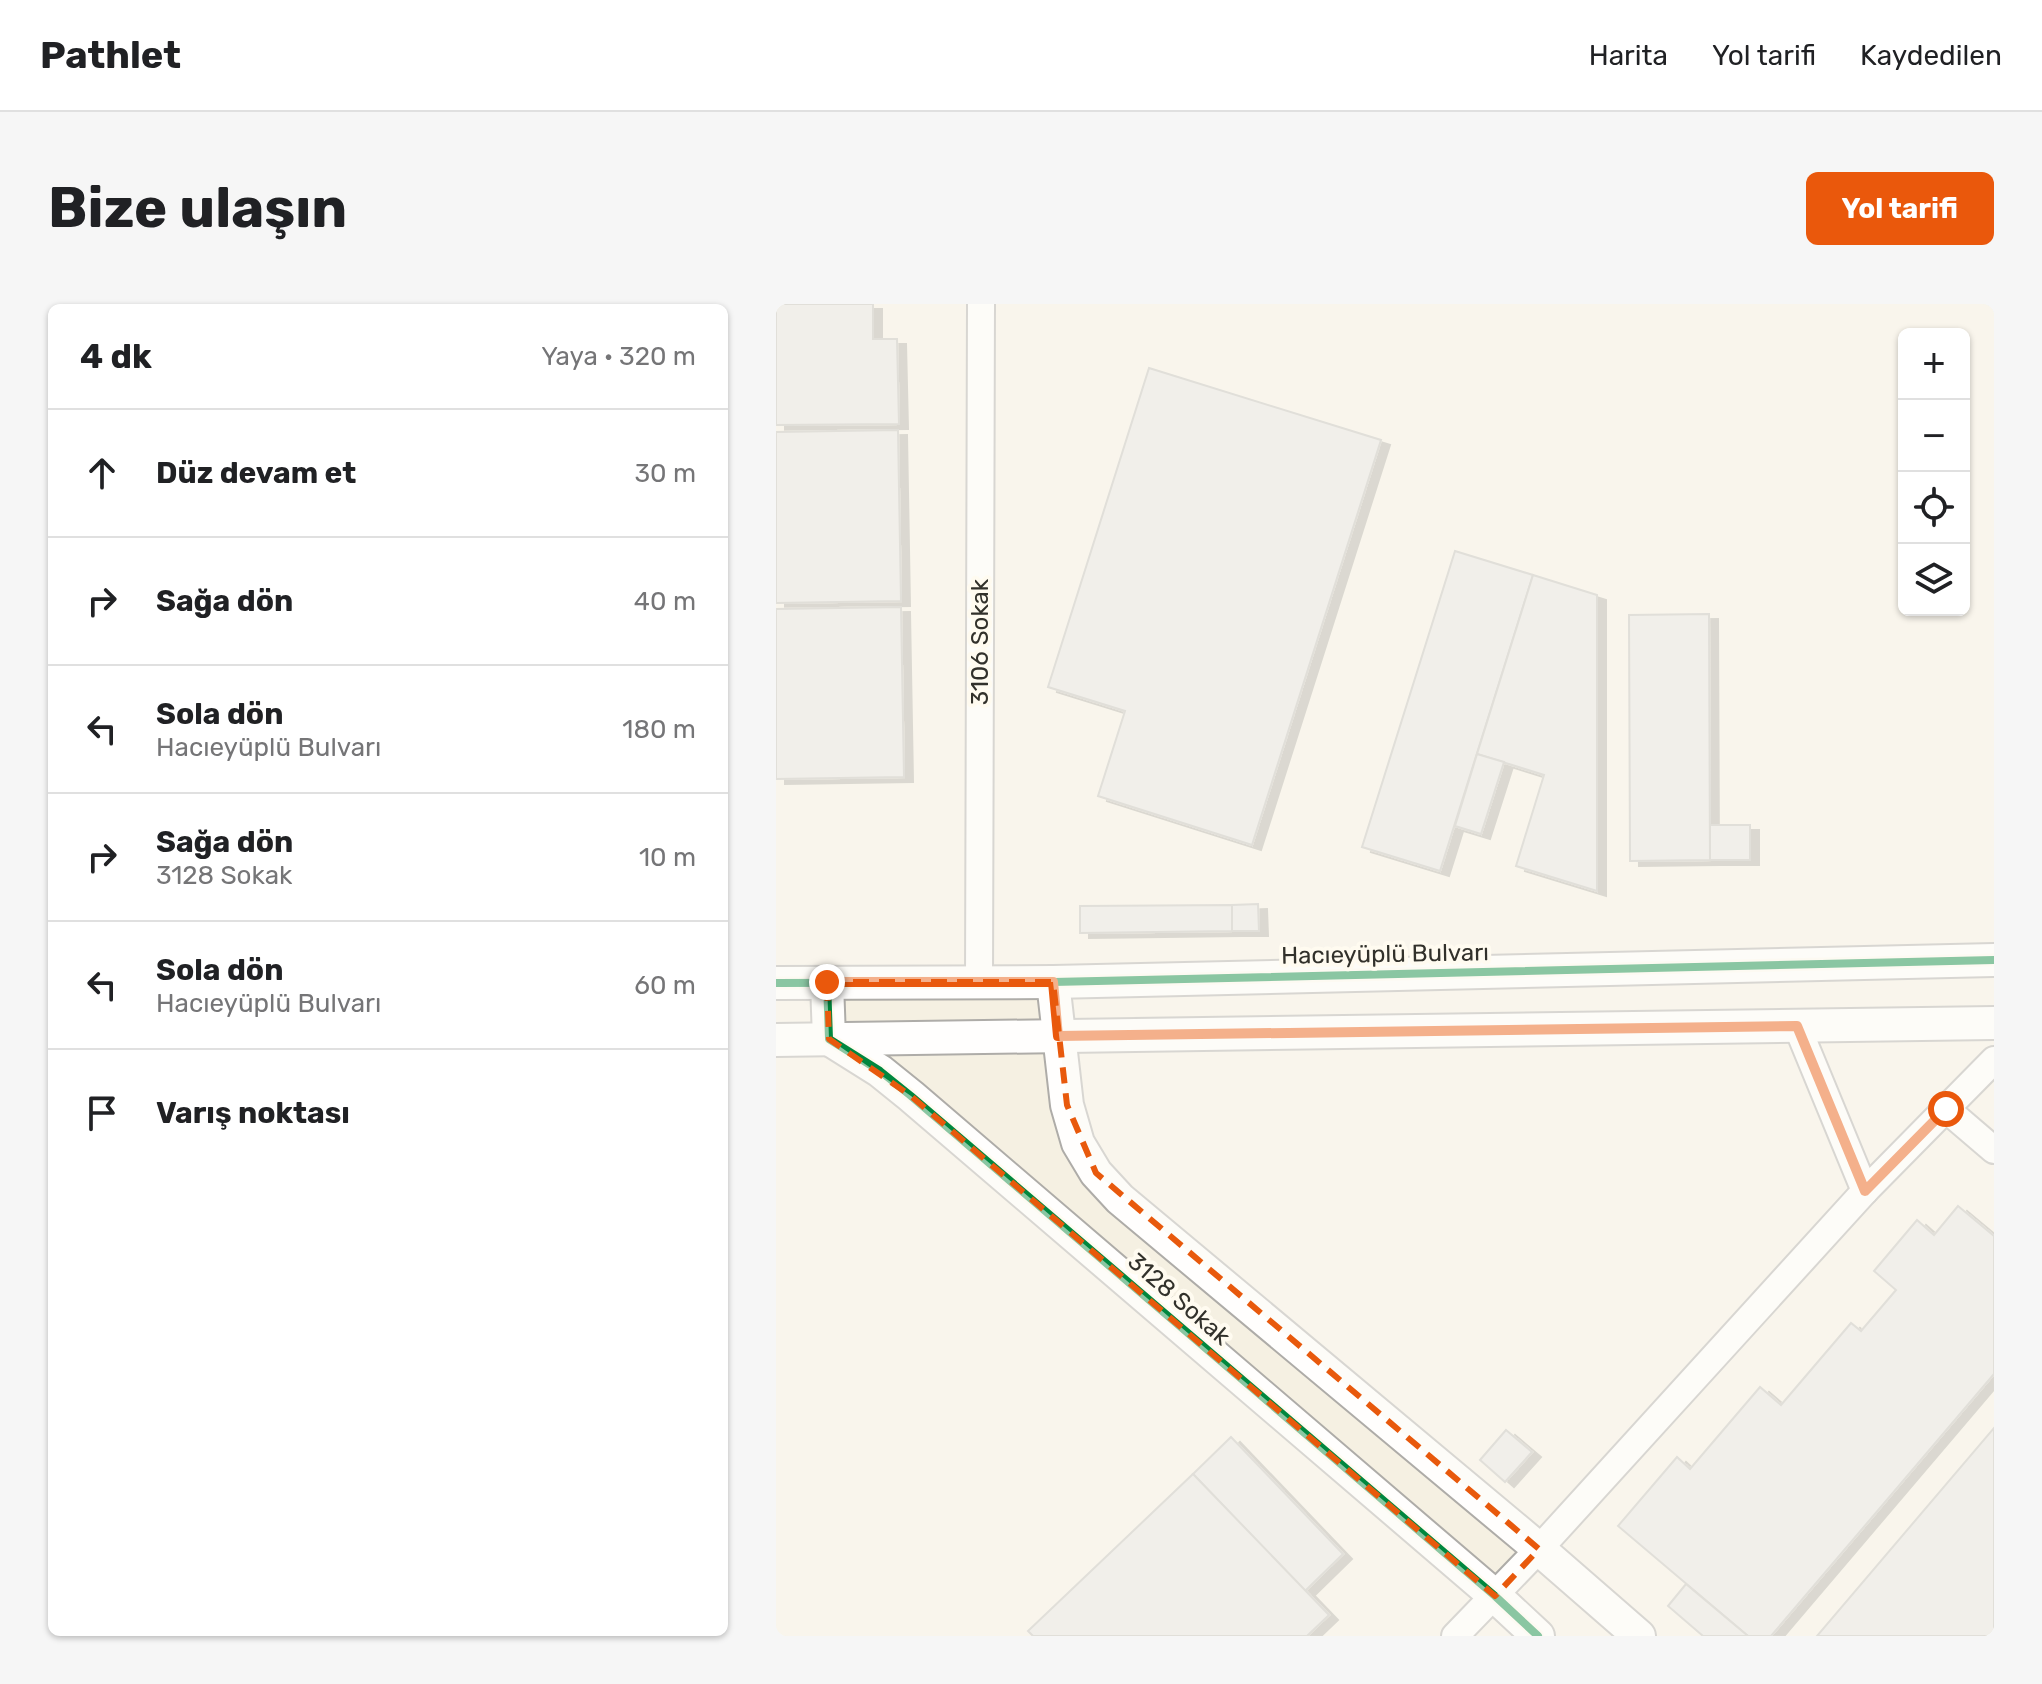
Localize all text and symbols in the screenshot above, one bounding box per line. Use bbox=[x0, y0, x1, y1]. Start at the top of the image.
text: Pathlet bbox=[40, 32, 181, 78]
text: Harita bbox=[1589, 39, 1668, 72]
text: Yol tarifi bbox=[1712, 39, 1816, 72]
text: Kaydedilen bbox=[1860, 39, 2002, 72]
button: Yol tarifi bbox=[1806, 172, 1994, 245]
text: Bize ulaşın bbox=[48, 175, 347, 241]
map controls bbox=[1898, 328, 1970, 616]
button: + bbox=[1898, 328, 1970, 400]
text: 4 dk bbox=[80, 336, 152, 377]
text: Yaya · 320 m bbox=[541, 341, 696, 372]
button: − bbox=[1898, 400, 1970, 472]
icon: ahead bbox=[80, 451, 124, 495]
text: Düz devam et bbox=[156, 455, 356, 491]
text: 30 m bbox=[634, 458, 696, 489]
button: locate bbox=[1898, 472, 1970, 544]
button: layers bbox=[1898, 544, 1970, 616]
street label: 3106 Sokak bbox=[966, 578, 994, 705]
icon: right bbox=[80, 579, 124, 623]
text: Sağa dön bbox=[156, 583, 293, 619]
text: 40 m bbox=[634, 586, 696, 617]
text: Sola dön bbox=[156, 696, 283, 732]
icon: left bbox=[80, 707, 124, 751]
text: 180 m bbox=[622, 714, 696, 745]
text: Hacıeyüplü Bulvarı bbox=[156, 732, 381, 763]
text: Sağa dön bbox=[156, 824, 293, 860]
icon: right bbox=[80, 835, 124, 879]
text: 10 m bbox=[639, 842, 696, 873]
text: 3128 Sokak bbox=[156, 860, 292, 891]
street label: Hacıeyüplü Bulvarı bbox=[1281, 938, 1489, 970]
text: Sola dön bbox=[156, 952, 283, 988]
icon: left bbox=[80, 963, 124, 1007]
route end bbox=[809, 964, 845, 1000]
text: 60 m bbox=[634, 970, 696, 1001]
text: Hacıeyüplü Bulvarı bbox=[156, 988, 381, 1019]
icon: arrive bbox=[80, 1091, 124, 1135]
route start bbox=[1928, 1091, 1964, 1127]
text: Varış noktası bbox=[156, 1095, 350, 1131]
street label: 3128 Sokak bbox=[1122, 1247, 1236, 1351]

